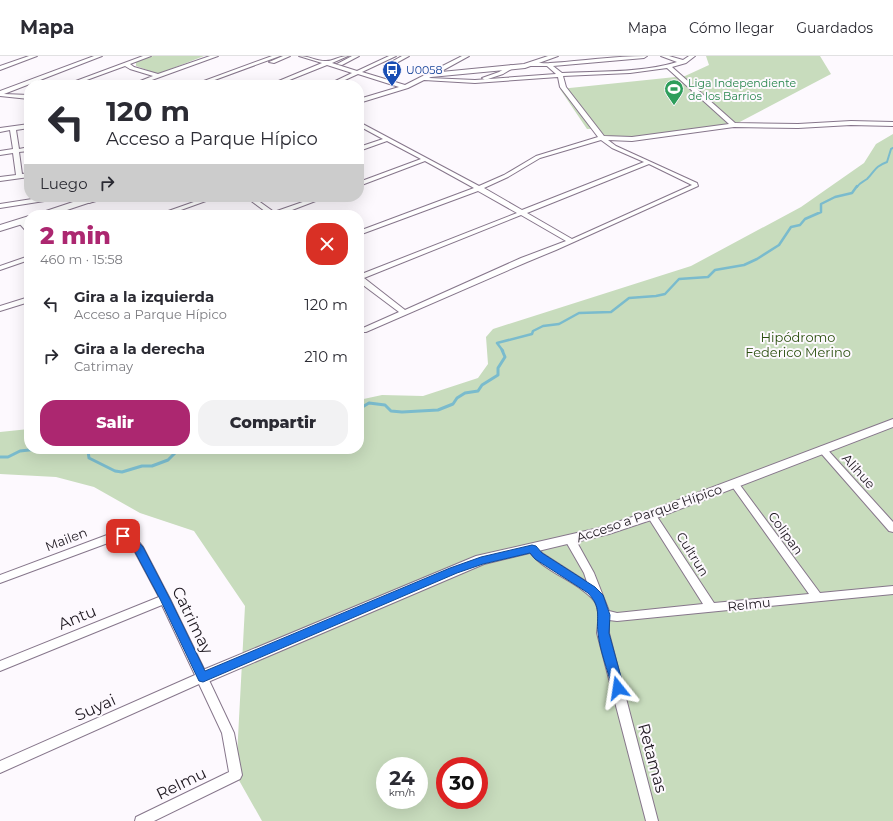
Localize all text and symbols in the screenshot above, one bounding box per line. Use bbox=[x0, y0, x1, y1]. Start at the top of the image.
text: Mapa bbox=[20, 16, 75, 39]
text: Mapa bbox=[628, 19, 667, 37]
text: Cómo llegar bbox=[689, 19, 774, 37]
text: Guardados bbox=[796, 19, 873, 37]
bus stop icon: U0058 bbox=[381, 59, 403, 87]
place label: U0058 bbox=[406, 63, 443, 77]
place label: Liga Independiente de los Barrios bbox=[688, 76, 796, 103]
sports icon: Liga Independiente de los Barrios bbox=[663, 78, 685, 106]
text: 120 m bbox=[106, 94, 190, 128]
icon: left bbox=[40, 96, 92, 148]
text: Acceso a Parque Hípico bbox=[106, 128, 318, 150]
icon: right bbox=[96, 172, 118, 194]
text: Luego bbox=[40, 174, 88, 193]
text: 2 min bbox=[40, 221, 111, 250]
button: close bbox=[306, 223, 348, 265]
text: 460 m · 15:58 bbox=[40, 251, 123, 267]
text: Gira a la izquierda bbox=[74, 287, 214, 306]
icon: left bbox=[40, 293, 62, 315]
text: 120 m bbox=[304, 295, 348, 314]
text: Acceso a Parque Hípico bbox=[74, 306, 227, 322]
park label: Hipódromo Federico Merino bbox=[745, 329, 851, 360]
text: Gira a la derecha bbox=[74, 339, 205, 358]
icon: right bbox=[40, 345, 62, 367]
text: 210 m bbox=[304, 347, 348, 366]
text: Catrimay bbox=[74, 358, 133, 374]
button: Salir bbox=[40, 400, 190, 446]
button: Compartir bbox=[198, 400, 348, 446]
street label: Alihue bbox=[839, 450, 879, 492]
street label: Acceso a Parque Hípico bbox=[574, 481, 724, 545]
street label: Colipan bbox=[765, 508, 807, 558]
pin bbox=[106, 519, 140, 553]
street label: Mailen bbox=[43, 524, 89, 554]
icon: arrive bbox=[112, 525, 134, 547]
street label: Cultrun bbox=[673, 529, 713, 579]
street label: Catrimay bbox=[168, 583, 217, 657]
street label: Relmu bbox=[727, 594, 771, 614]
street label: Antu bbox=[55, 601, 99, 634]
position arrow bbox=[597, 667, 639, 709]
street label: Suyai bbox=[72, 690, 119, 725]
street label: Retamas bbox=[634, 721, 671, 795]
speed limit sign: 30 bbox=[436, 757, 488, 809]
street label: Relmu bbox=[153, 763, 209, 804]
text: 24 bbox=[389, 766, 415, 790]
text: km/h bbox=[389, 786, 415, 799]

